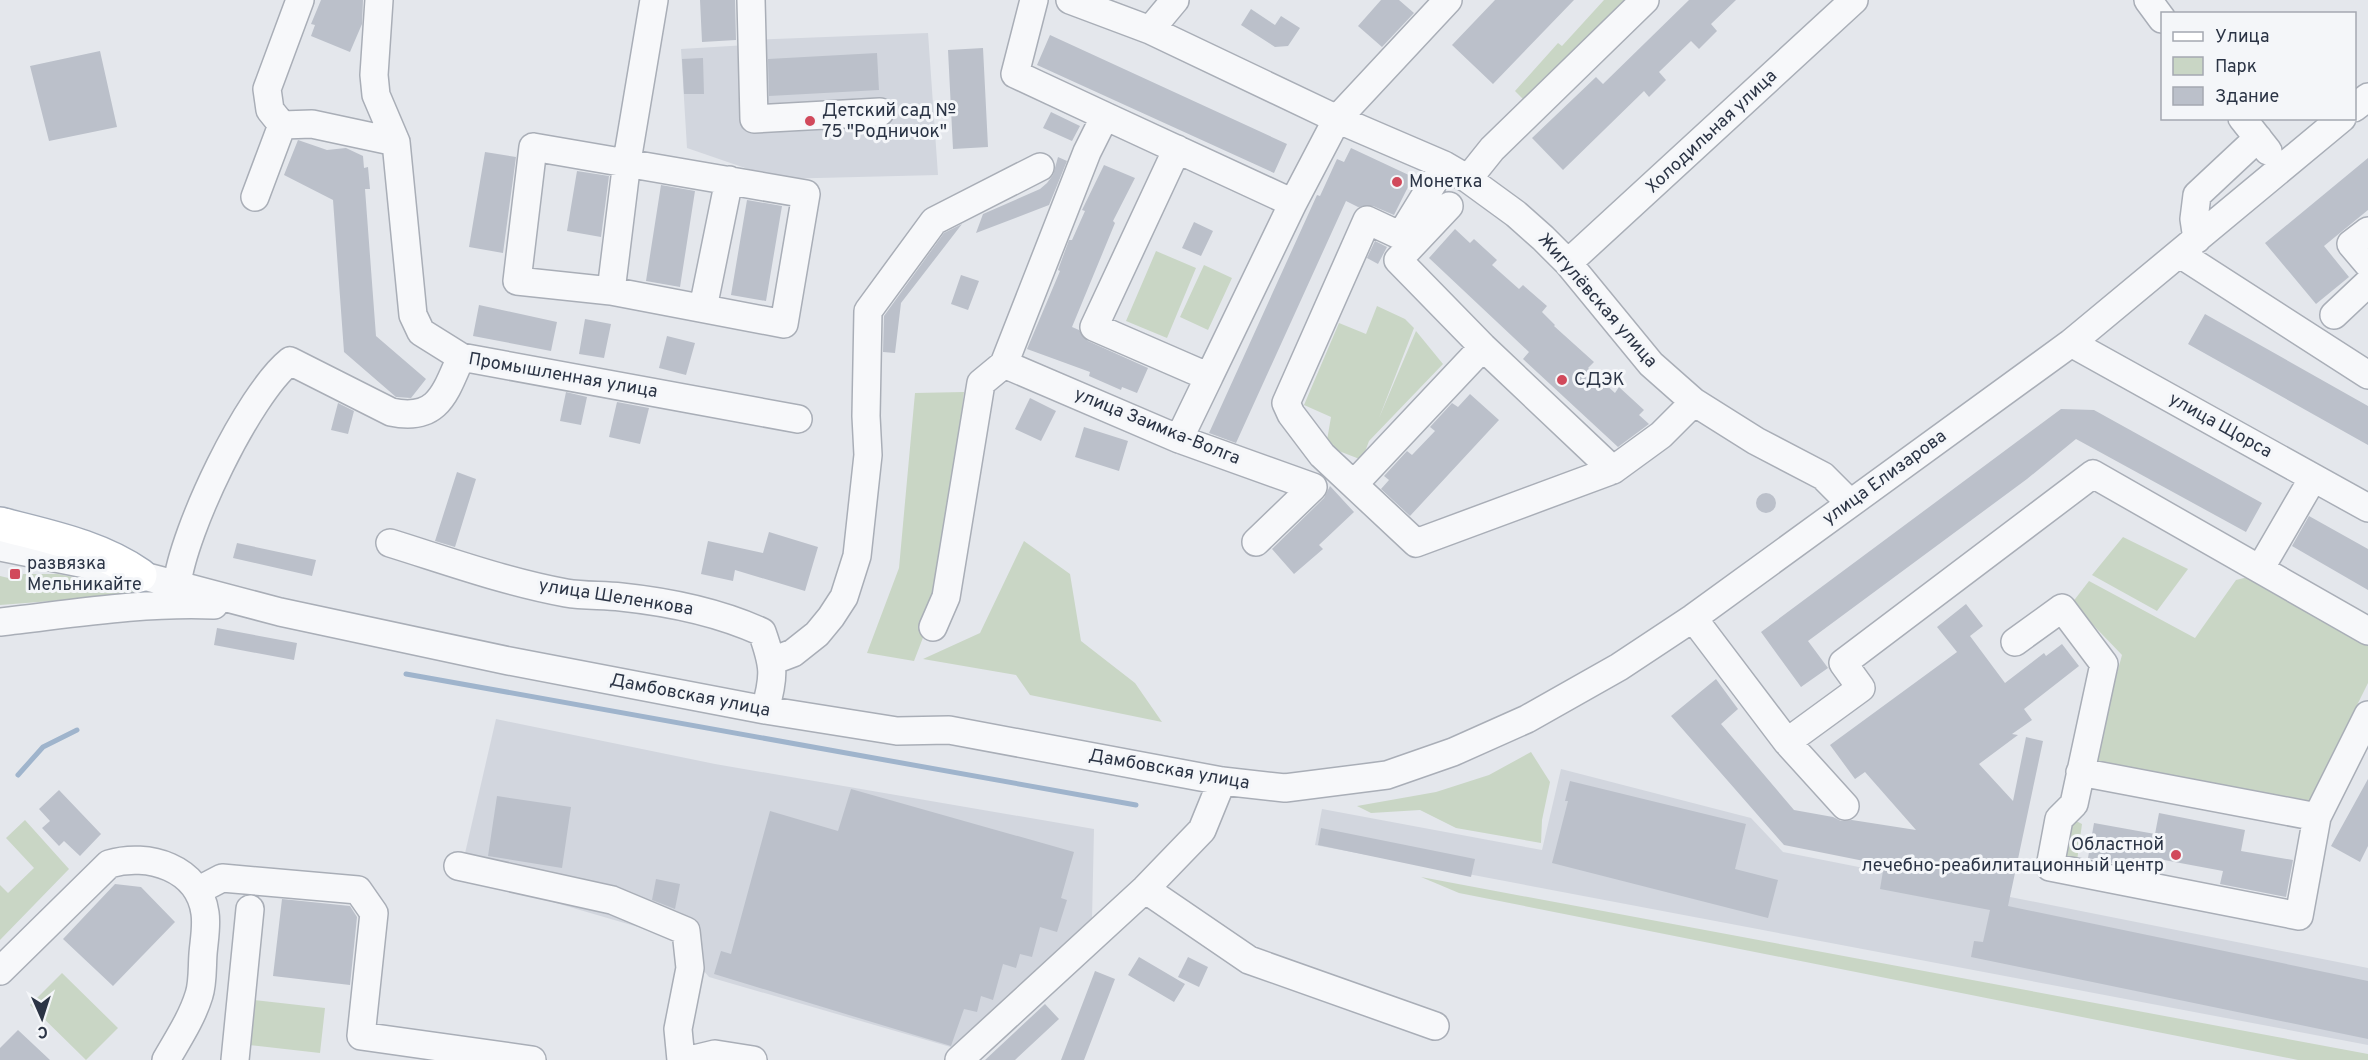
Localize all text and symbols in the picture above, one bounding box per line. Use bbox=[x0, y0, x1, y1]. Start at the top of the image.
legend bbox=[2161, 12, 2356, 120]
text: Улица bbox=[2215, 26, 2269, 49]
text: Парк bbox=[2215, 56, 2257, 79]
street label: Холодильная улица bbox=[1642, 65, 1782, 199]
text: Здание bbox=[2215, 86, 2279, 109]
place label: Детский сад № 75 "Родничок" bbox=[822, 100, 956, 144]
marker: Детский сад № 75 "Родничок" bbox=[803, 114, 817, 128]
place label: Монетка bbox=[1409, 171, 1482, 194]
marker: Монетка bbox=[1390, 175, 1404, 189]
street label: Жигулёвская улица bbox=[1532, 229, 1662, 373]
street label: Промышленная улица bbox=[467, 348, 659, 404]
place label: СДЭК bbox=[1574, 369, 1625, 392]
marker: СДЭК bbox=[1555, 373, 1569, 387]
street label: улица Заимка-Волга bbox=[1071, 383, 1243, 471]
street label: улица Щорса bbox=[2164, 388, 2276, 464]
street label: улица Елизарова bbox=[1818, 425, 1952, 531]
place label: развязка Мельникайте bbox=[27, 553, 142, 597]
marker: развязка Мельникайте bbox=[8, 567, 22, 581]
street label: улица Шеленкова bbox=[537, 574, 695, 622]
street label: Дамбовская улица bbox=[608, 669, 772, 723]
street label: Дамбовская улица bbox=[1087, 745, 1251, 795]
place label: Областной лечебно-реабилитационный центр bbox=[1862, 834, 2164, 878]
marker: Областной лечебно-реабилитационный центр bbox=[2169, 848, 2183, 862]
north arrow bbox=[12, 988, 72, 1048]
text: С bbox=[37, 1021, 48, 1041]

